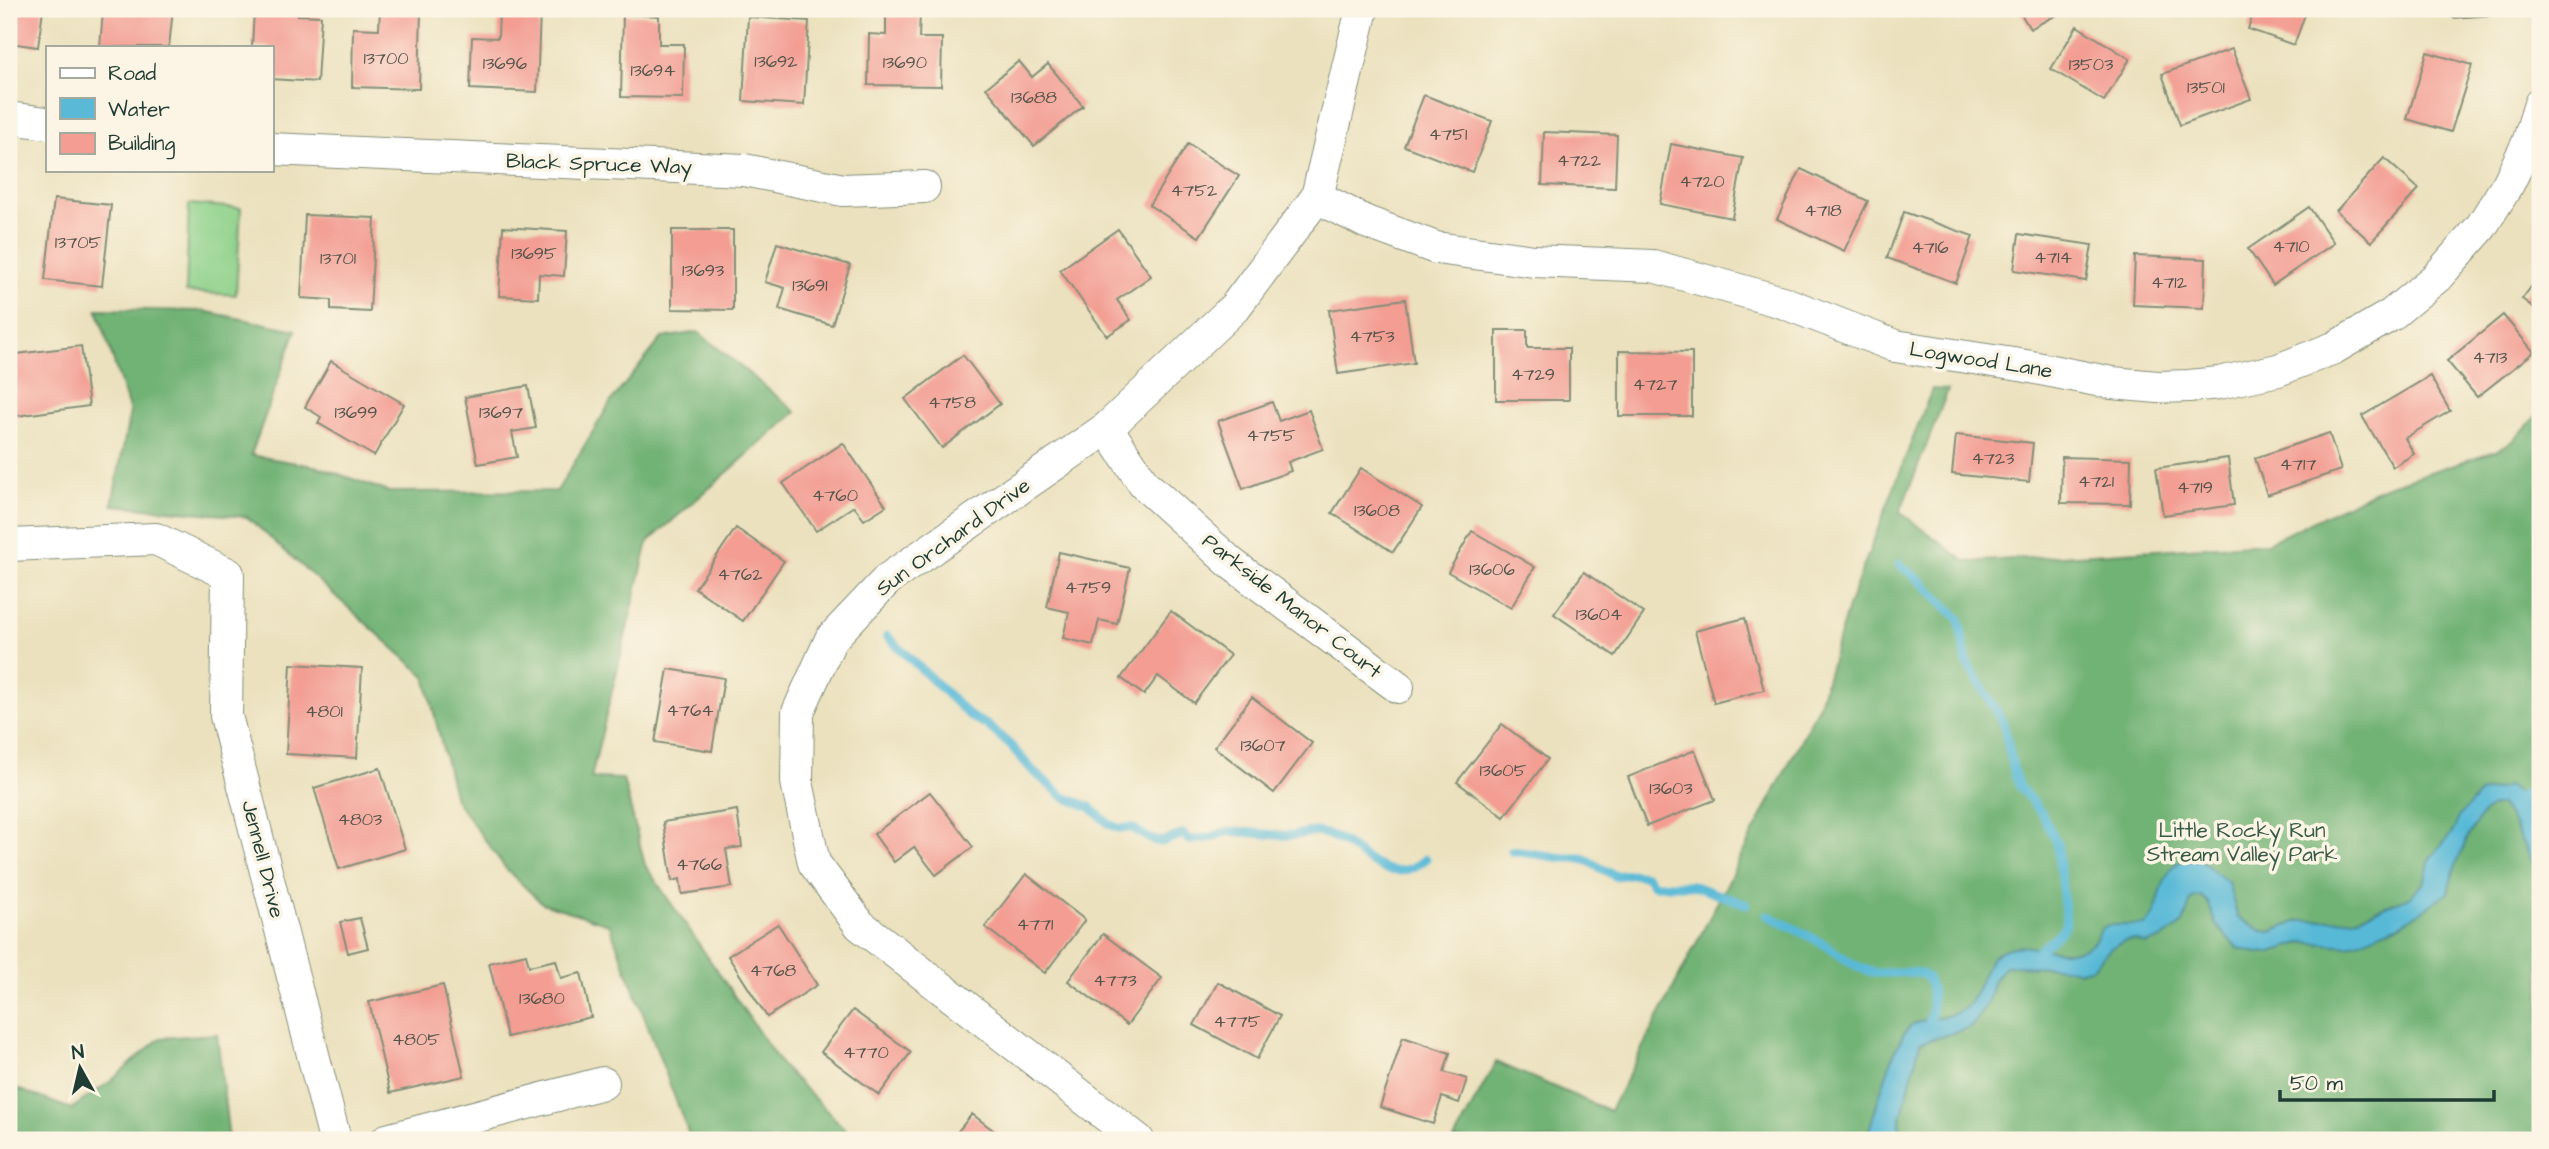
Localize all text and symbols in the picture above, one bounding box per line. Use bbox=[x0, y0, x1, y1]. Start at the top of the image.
legend bbox=[46, 46, 273, 172]
house number: 13700 bbox=[363, 46, 409, 71]
house number: 13692 bbox=[754, 49, 798, 74]
house number: 13690 bbox=[883, 50, 927, 75]
house number: 13696 bbox=[483, 51, 527, 76]
house number: 13503 bbox=[2069, 52, 2113, 77]
house number: 13694 bbox=[630, 58, 676, 83]
text: Road bbox=[108, 59, 156, 88]
house number: 13501 bbox=[2187, 75, 2225, 100]
house number: 13688 bbox=[1011, 85, 1057, 110]
text: Water bbox=[108, 95, 170, 124]
house number: 4751 bbox=[1429, 122, 1467, 147]
text: Building bbox=[108, 129, 176, 160]
street label: Black Spruce Way bbox=[505, 146, 693, 184]
house number: 4722 bbox=[1557, 148, 1602, 173]
house number: 4720 bbox=[1680, 169, 1724, 194]
house number: 4752 bbox=[1171, 178, 1218, 203]
house number: 4718 bbox=[1804, 198, 1842, 223]
house number: 13705 bbox=[55, 230, 102, 255]
house number: 4710 bbox=[2273, 234, 2309, 259]
house number: 4716 bbox=[1912, 235, 1948, 260]
house number: 13695 bbox=[511, 241, 557, 266]
house number: 4714 bbox=[2034, 245, 2072, 270]
house number: 13701 bbox=[320, 246, 356, 271]
house number: 13693 bbox=[682, 258, 724, 283]
house number: 4712 bbox=[2151, 270, 2188, 295]
house number: 13691 bbox=[792, 273, 828, 298]
house number: 4753 bbox=[1349, 324, 1395, 349]
street label: Logwood Lane bbox=[1907, 334, 2054, 388]
house number: 4713 bbox=[2473, 345, 2507, 370]
house number: 4729 bbox=[1511, 362, 1555, 387]
house number: 4727 bbox=[1633, 372, 1677, 397]
house number: 4758 bbox=[928, 390, 976, 415]
house number: 13699 bbox=[334, 400, 378, 425]
house number: 13697 bbox=[479, 400, 523, 425]
house number: 4755 bbox=[1247, 423, 1296, 448]
house number: 4723 bbox=[1972, 446, 2014, 471]
house number: 4717 bbox=[2280, 452, 2316, 477]
house number: 4721 bbox=[2078, 469, 2114, 494]
street label: Sun Orchard Drive bbox=[870, 471, 1036, 603]
house number: 4719 bbox=[2177, 475, 2213, 500]
house number: 4760 bbox=[812, 483, 858, 508]
house number: 13608 bbox=[1354, 498, 1400, 523]
street label: Parkside Manor Court bbox=[1196, 527, 1388, 686]
house number: 13606 bbox=[1469, 557, 1515, 582]
house number: 4762 bbox=[718, 562, 763, 587]
house number: 4759 bbox=[1065, 575, 1111, 600]
house number: 13604 bbox=[1576, 602, 1622, 627]
house number: 4764 bbox=[667, 698, 713, 723]
house number: 4801 bbox=[305, 699, 343, 724]
house number: 13607 bbox=[1240, 733, 1286, 758]
house number: 13605 bbox=[1480, 758, 1527, 783]
house number: 13603 bbox=[1649, 776, 1693, 801]
street label: Jennell Drive bbox=[234, 797, 292, 921]
house number: 4803 bbox=[338, 807, 382, 832]
park label: Little Rocky Run Stream Valley Park bbox=[2147, 816, 2337, 871]
house number: 4766 bbox=[676, 852, 722, 877]
house number: 4771 bbox=[1017, 912, 1053, 937]
house number: 4768 bbox=[750, 958, 796, 983]
house number: 4773 bbox=[1093, 968, 1137, 993]
house number: 13680 bbox=[519, 986, 565, 1011]
house number: 4775 bbox=[1213, 1009, 1261, 1034]
house number: 4805 bbox=[392, 1027, 440, 1052]
north arrow bbox=[46, 1034, 116, 1104]
text: N bbox=[70, 1038, 86, 1067]
house number: 4770 bbox=[843, 1040, 889, 1065]
scale bar bbox=[2280, 1058, 2493, 1102]
text: 50 m bbox=[2290, 1069, 2344, 1098]

